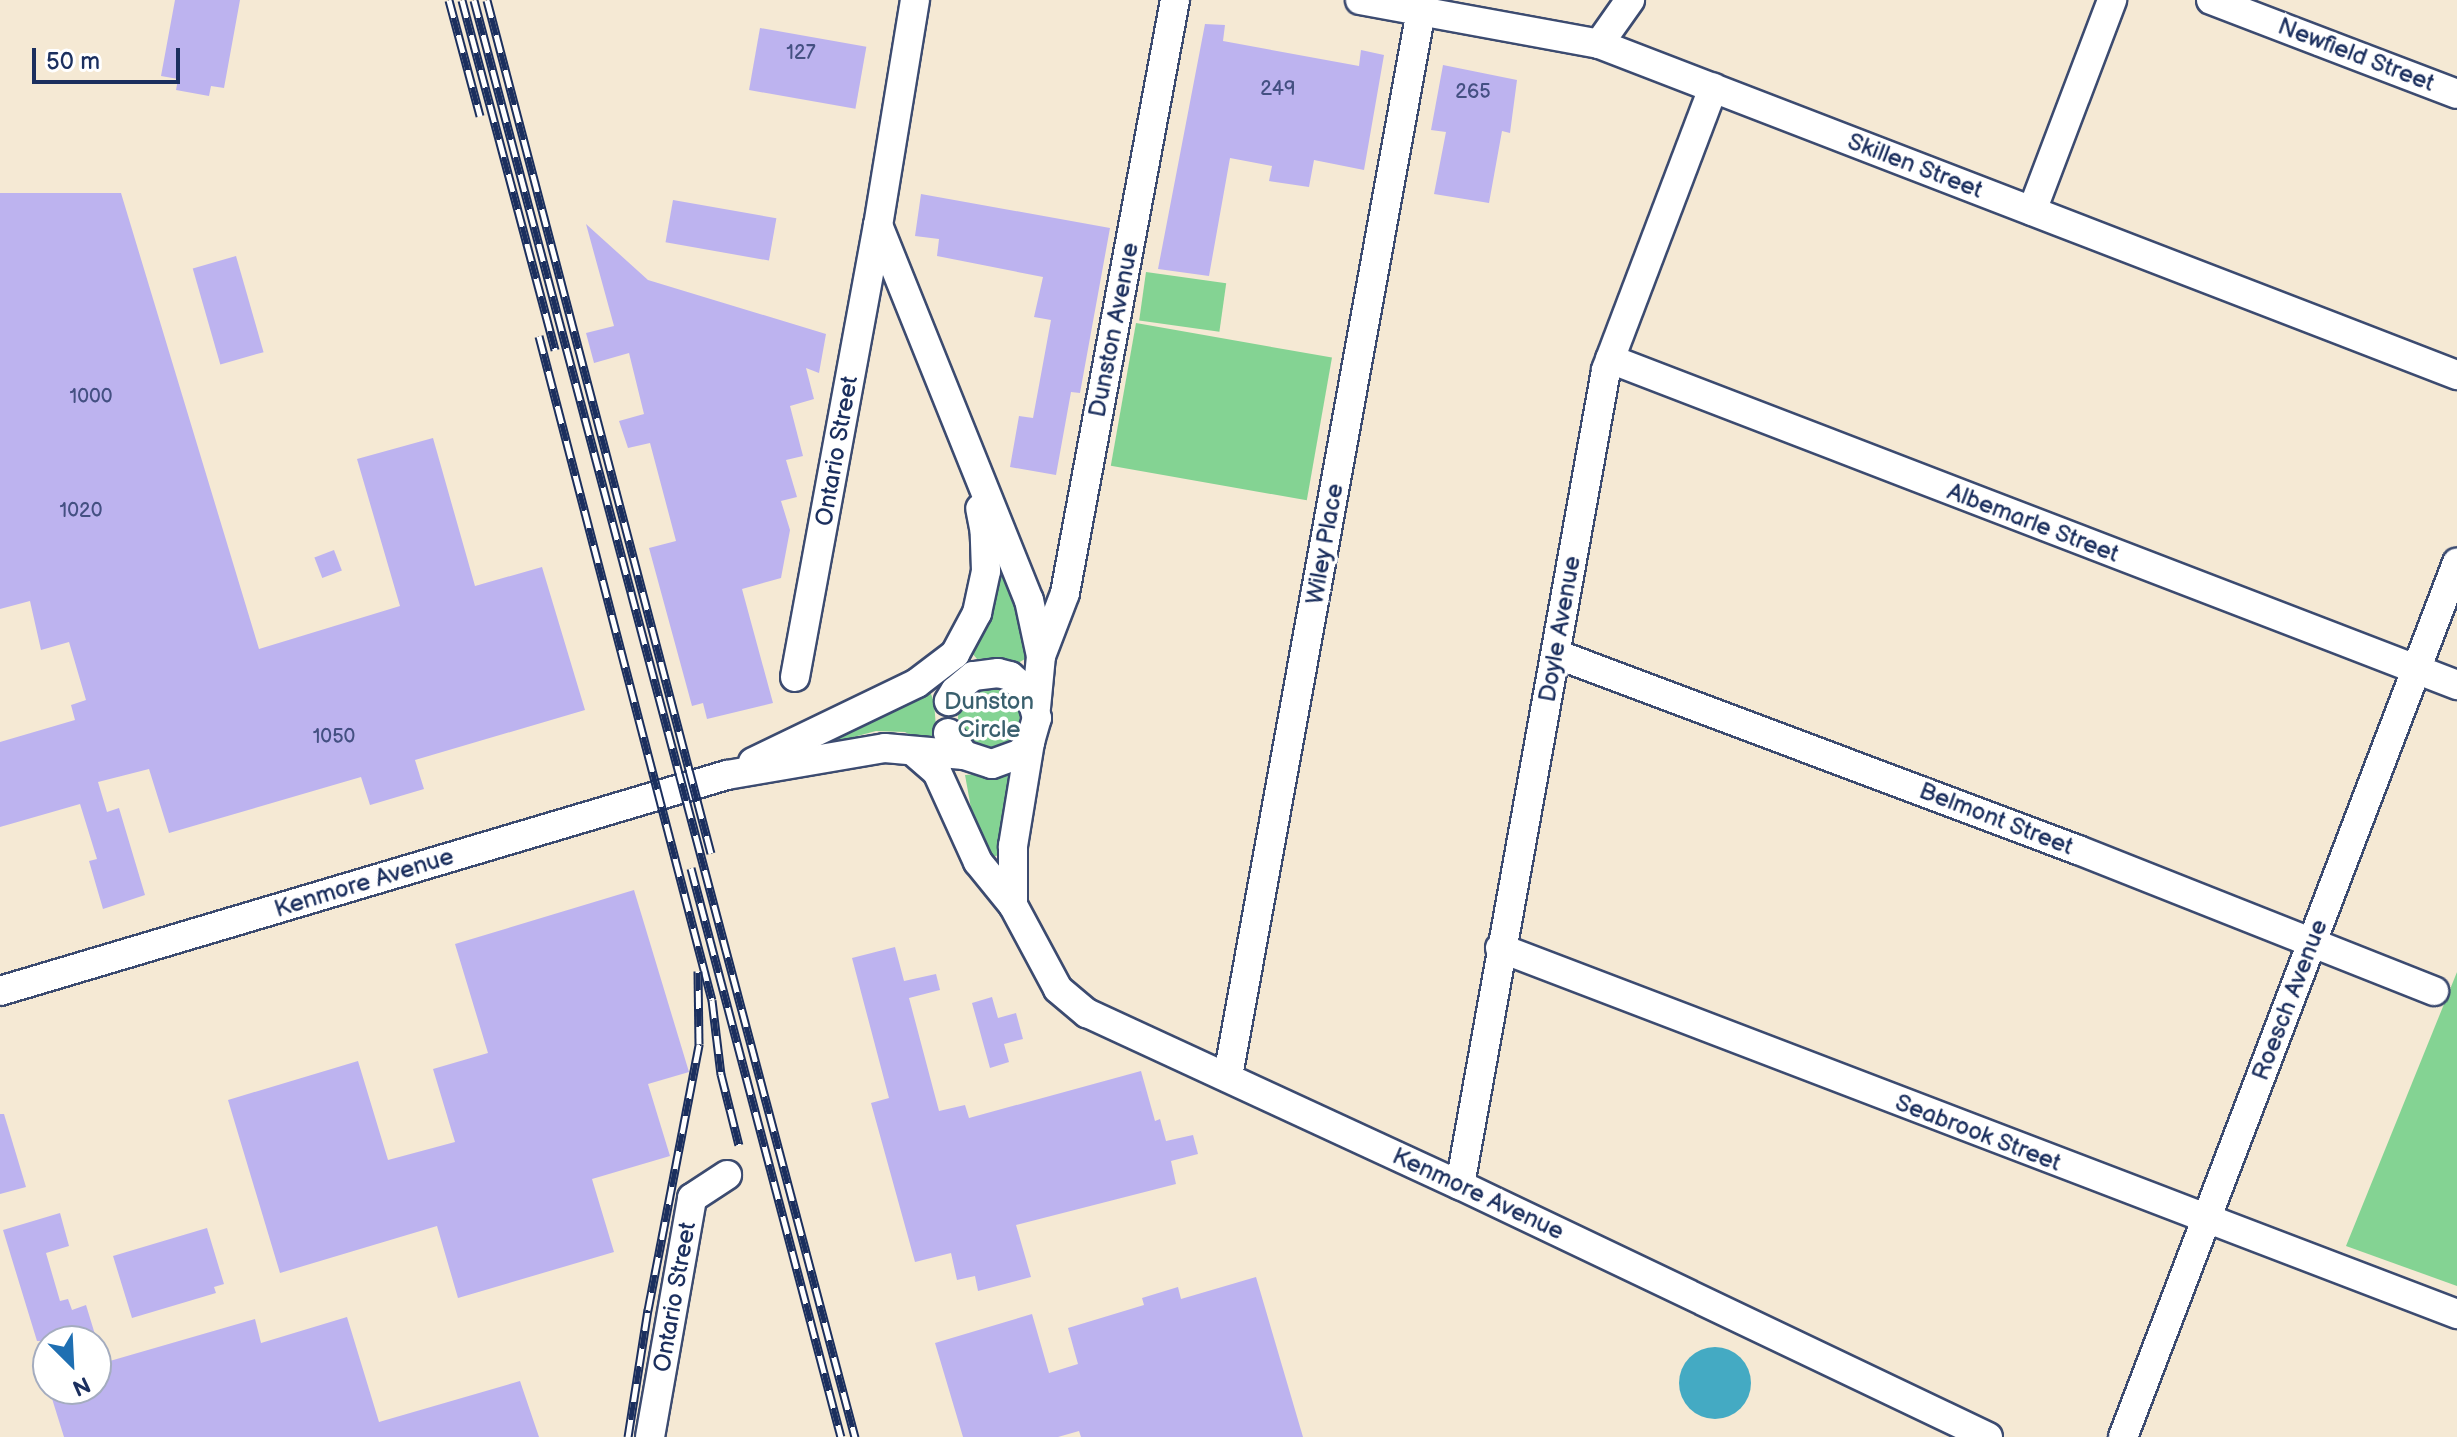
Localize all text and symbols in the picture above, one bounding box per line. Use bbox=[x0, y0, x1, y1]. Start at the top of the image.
street label: Newfield Street bbox=[2274, 12, 2438, 98]
scale bar bbox=[36, 32, 184, 82]
house number: 127 bbox=[786, 41, 816, 65]
text: 50 m bbox=[46, 47, 100, 76]
house number: 249 bbox=[1260, 77, 1296, 101]
house number: 265 bbox=[1455, 80, 1491, 104]
street label: Skillen Street bbox=[1843, 127, 1987, 205]
street label: Dunston Avenue bbox=[1083, 240, 1145, 420]
street label: Ontario Street bbox=[810, 373, 864, 529]
house number: 1000 bbox=[69, 385, 113, 409]
street label: Albemarle Street bbox=[1943, 477, 2123, 569]
street label: Wiley Place bbox=[1300, 481, 1350, 607]
house number: 1020 bbox=[59, 499, 103, 523]
street label: Doyle Avenue bbox=[1533, 554, 1587, 704]
park label: Dunston Circle bbox=[944, 688, 1034, 744]
house number: 1050 bbox=[313, 725, 355, 749]
street label: Belmont Street bbox=[1915, 776, 2077, 862]
street label: Kenmore Avenue bbox=[271, 842, 457, 924]
street label: Roesch Avenue bbox=[2246, 916, 2334, 1084]
street label: Seabrook Street bbox=[1891, 1088, 2065, 1178]
street label: Kenmore Avenue bbox=[1388, 1142, 1568, 1246]
street label: Ontario Street bbox=[648, 1219, 702, 1375]
north arrow bbox=[32, 1325, 112, 1405]
text: N bbox=[68, 1370, 94, 1401]

